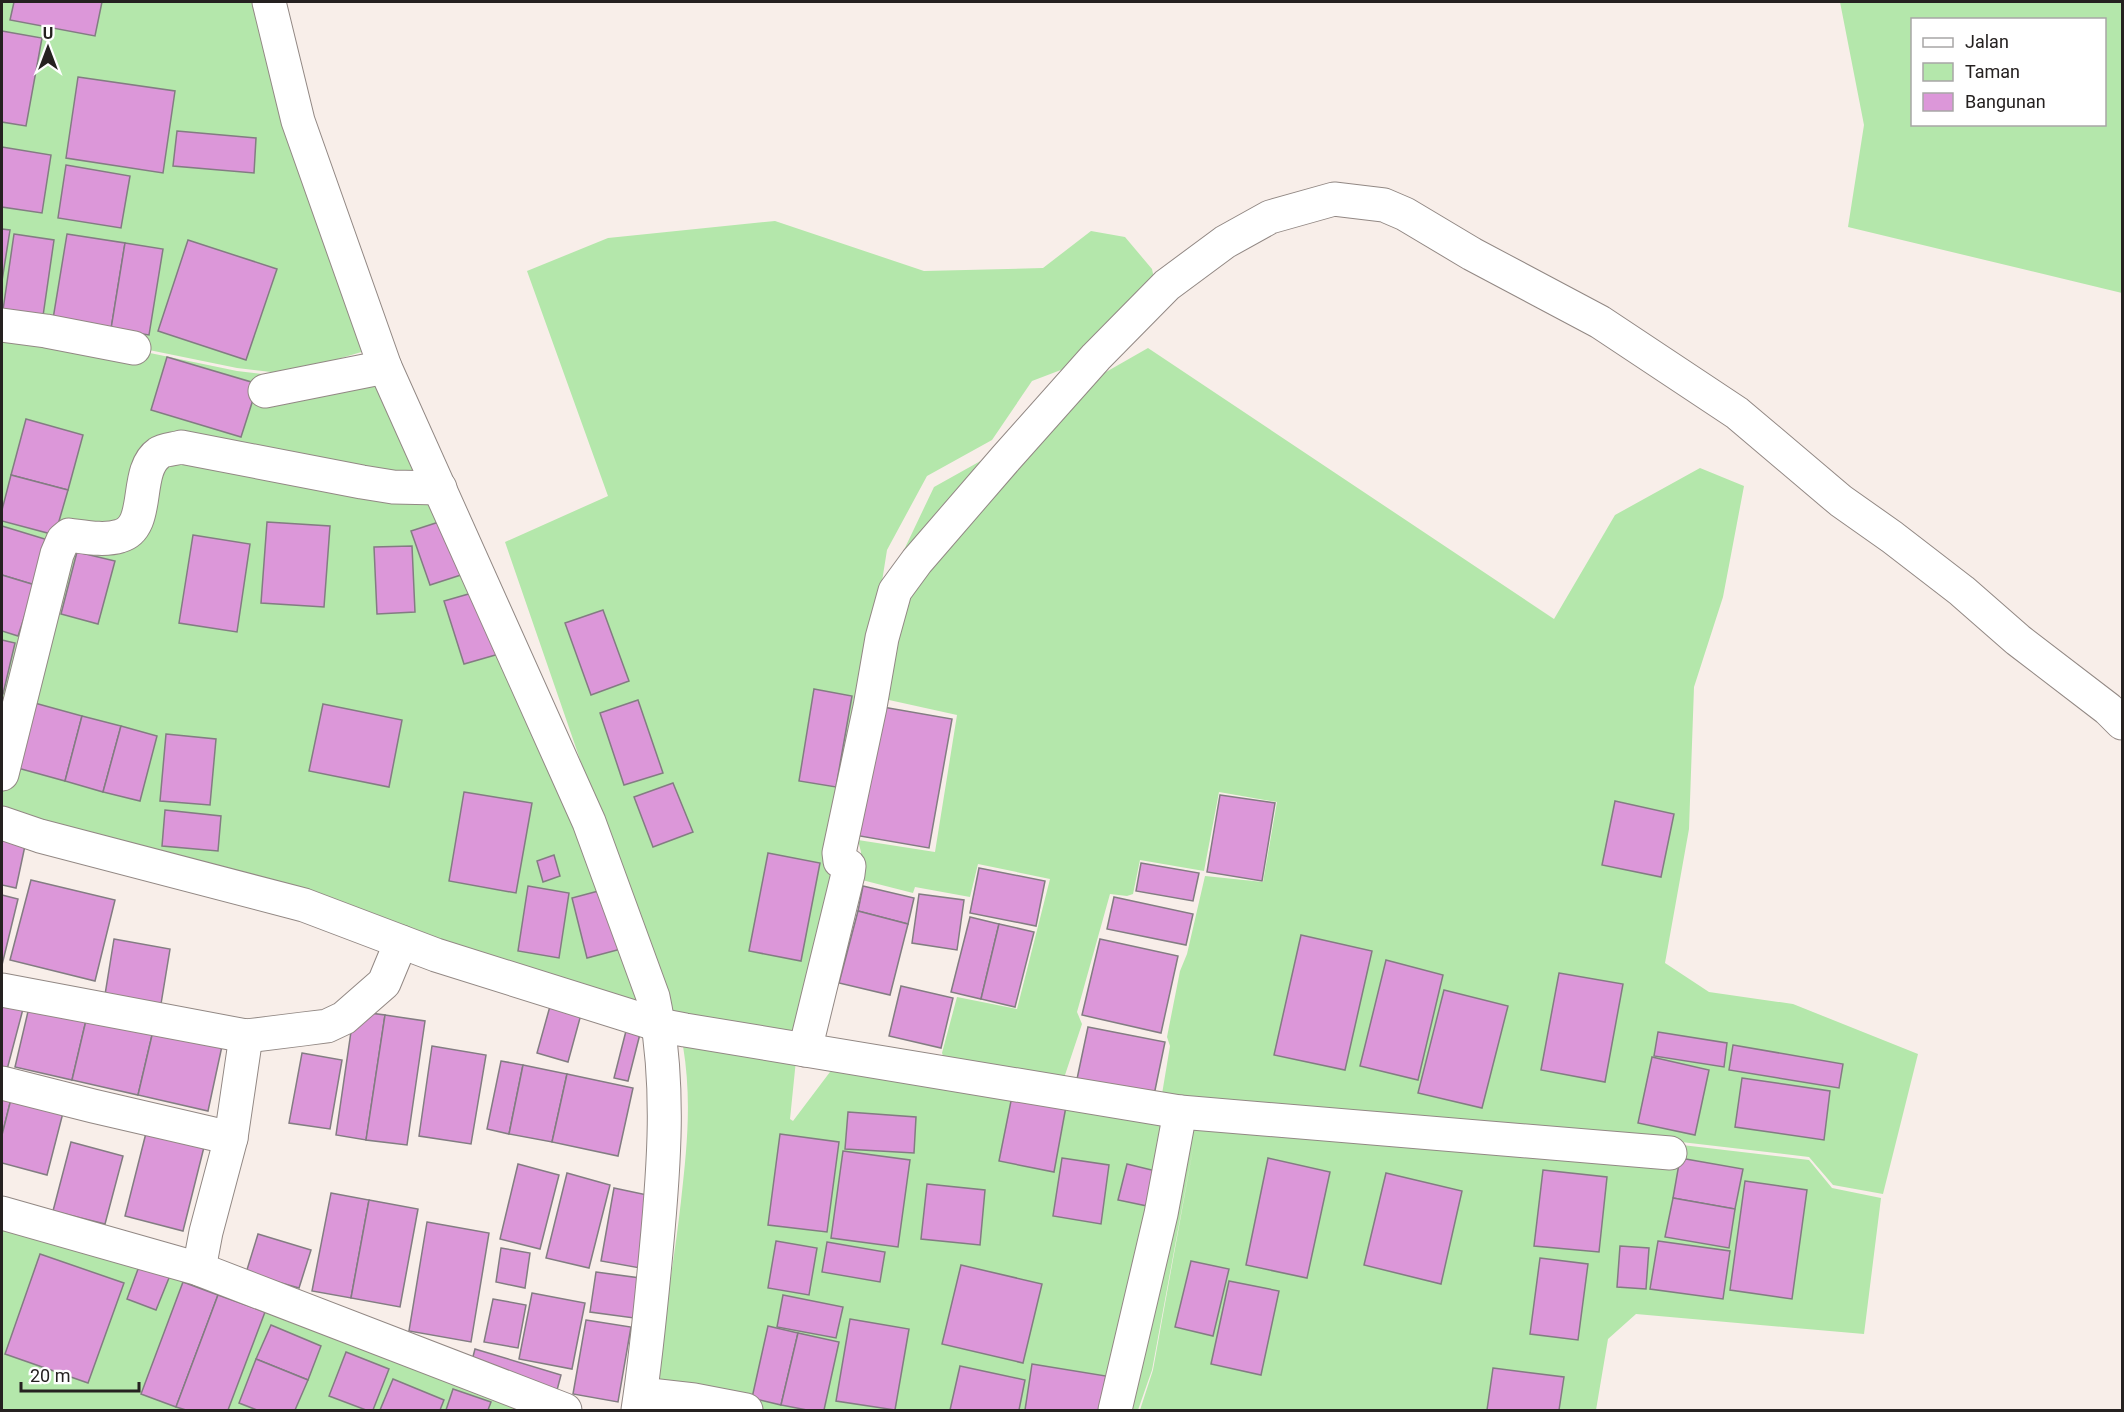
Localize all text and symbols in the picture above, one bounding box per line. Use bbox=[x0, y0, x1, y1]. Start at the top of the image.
north arrow bbox=[18, 18, 78, 78]
legend bbox=[1911, 18, 2106, 126]
text: U bbox=[43, 24, 53, 43]
text: Jalan bbox=[1965, 31, 2009, 52]
text: Taman bbox=[1965, 61, 2020, 82]
text: Bangunan bbox=[1965, 91, 2046, 112]
scale bar bbox=[21, 1355, 140, 1393]
text: 20 m bbox=[30, 1365, 70, 1386]

